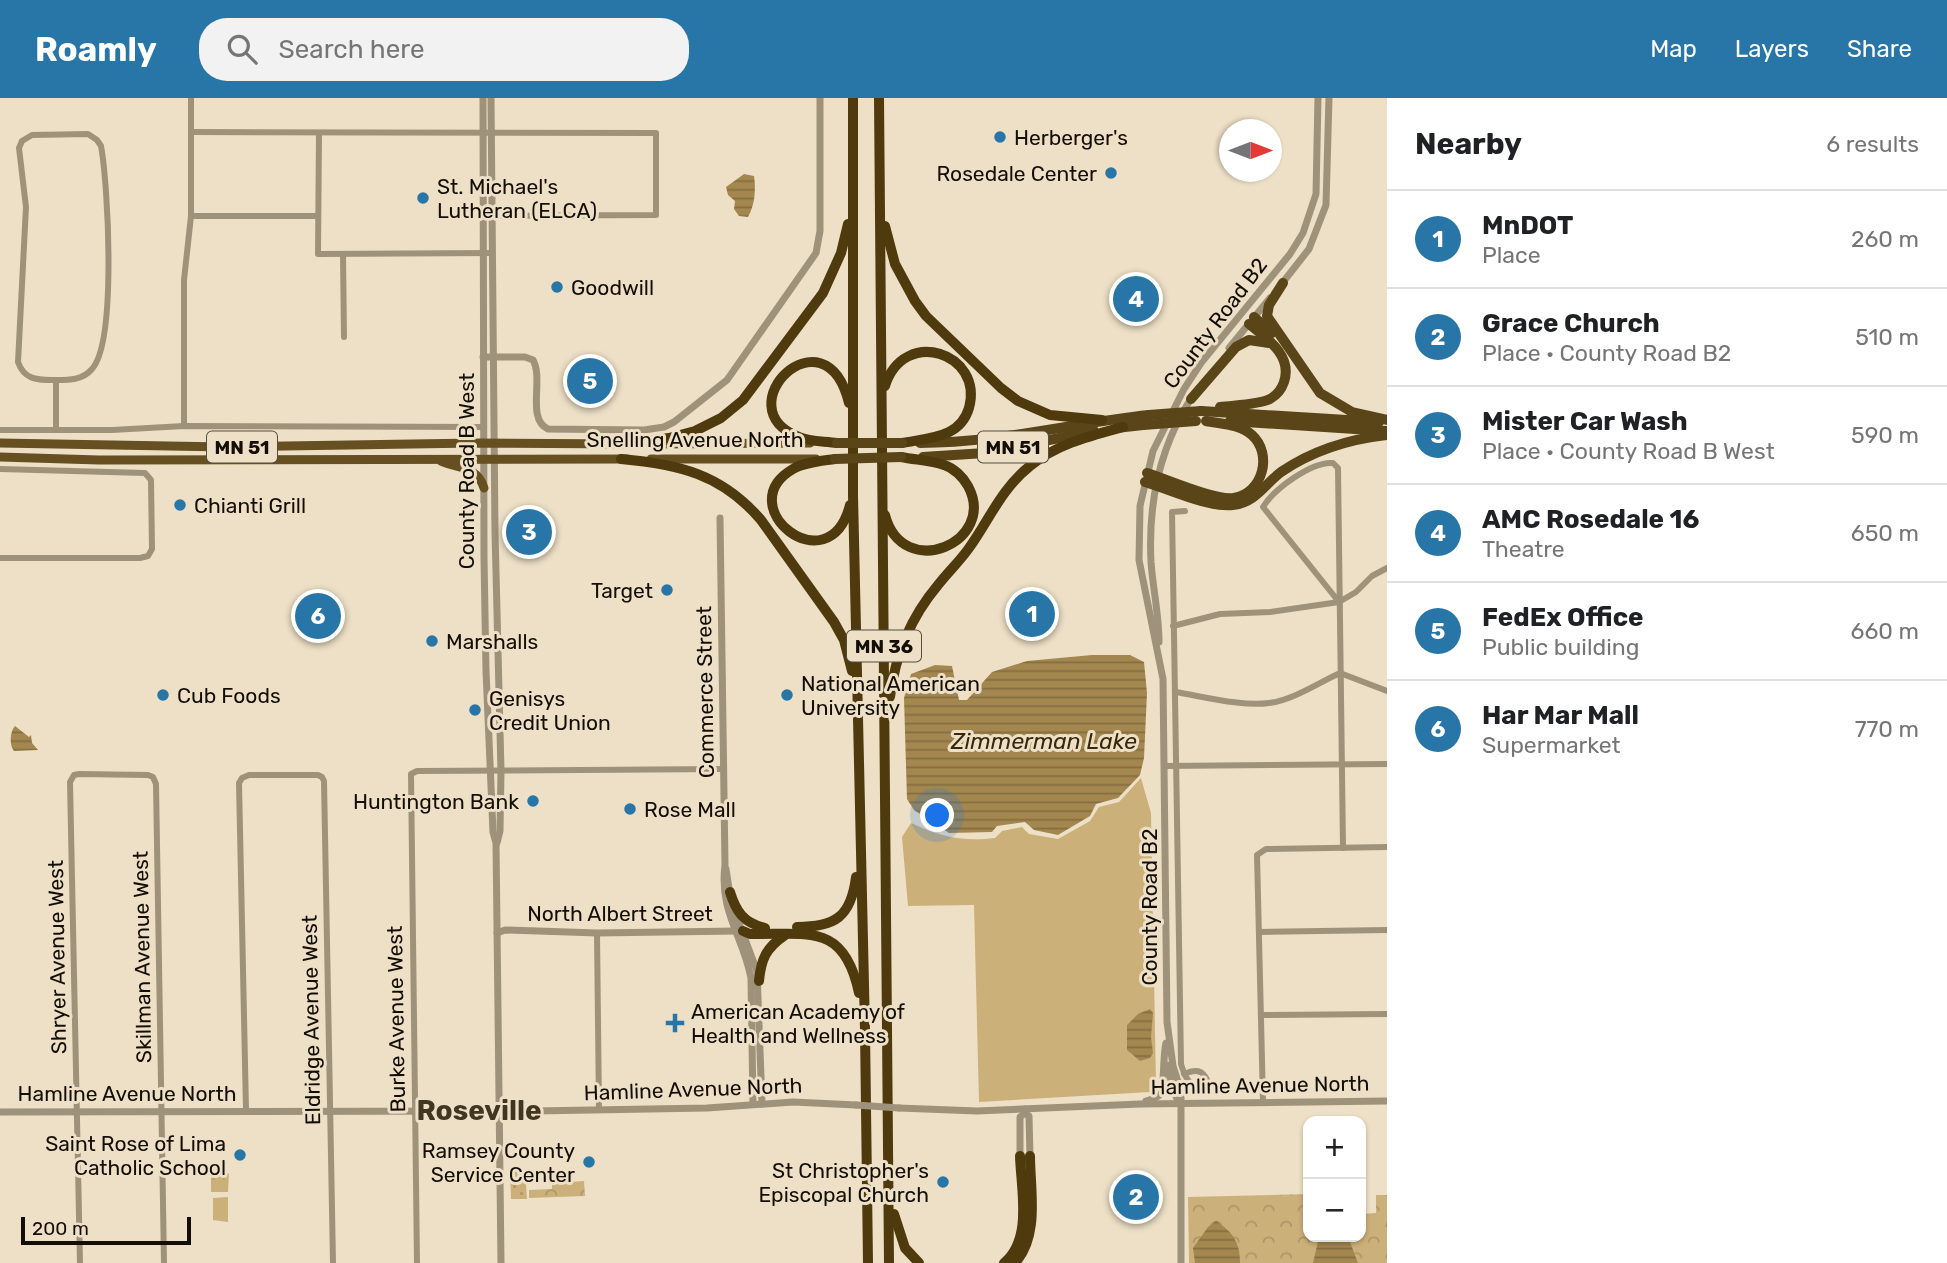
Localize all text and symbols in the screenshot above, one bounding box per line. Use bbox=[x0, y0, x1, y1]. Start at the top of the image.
search box bbox=[199, 18, 689, 81]
text: Roamly bbox=[35, 30, 157, 69]
icon: search bbox=[223, 30, 261, 68]
text: Search here bbox=[279, 34, 424, 65]
text: Map bbox=[1650, 35, 1697, 63]
text: Layers bbox=[1735, 35, 1809, 63]
text: Share bbox=[1847, 35, 1912, 63]
north arrow bbox=[1219, 119, 1282, 182]
place label: Herberger's bbox=[1014, 125, 1128, 150]
text: Nearby bbox=[1415, 126, 1522, 162]
marker: Herberger's bbox=[992, 129, 1008, 145]
text: 6 results bbox=[1826, 130, 1919, 158]
place label: Rosedale Center bbox=[936, 161, 1097, 186]
marker: Rosedale Center bbox=[1103, 165, 1119, 181]
place label: St. Michael's Lutheran (ELCA) bbox=[437, 174, 597, 223]
marker: St. Michael's Lutheran (ELCA) bbox=[415, 190, 431, 206]
text: MnDOT bbox=[1482, 210, 1573, 241]
text: 1 bbox=[1432, 225, 1444, 253]
text: 260 m bbox=[1851, 225, 1919, 253]
text: Place bbox=[1482, 241, 1541, 269]
street label: County Road B2 bbox=[1158, 253, 1272, 393]
pin: 4 bbox=[1113, 273, 1159, 325]
place label: Goodwill bbox=[571, 275, 654, 300]
marker: Goodwill bbox=[549, 279, 565, 295]
text: Grace Church bbox=[1482, 308, 1660, 339]
text: 2 bbox=[1431, 323, 1445, 351]
text: 510 m bbox=[1855, 323, 1919, 351]
text: Place · County Road B2 bbox=[1482, 339, 1731, 367]
pin: 5 bbox=[567, 355, 613, 407]
street label: County Road B West bbox=[454, 373, 479, 569]
text: Mister Car Wash bbox=[1482, 406, 1688, 437]
text: 3 bbox=[1430, 421, 1446, 449]
text: 590 m bbox=[1851, 421, 1919, 449]
street label: Snelling Avenue North bbox=[586, 427, 804, 452]
road number: MN 51 bbox=[207, 432, 277, 462]
road number: MN 51 bbox=[978, 432, 1048, 462]
text: Place · County Road B West bbox=[1482, 437, 1775, 465]
place label: Chianti Grill bbox=[194, 493, 306, 518]
marker: Chianti Grill bbox=[172, 497, 188, 513]
text: AMC Rosedale 16 bbox=[1482, 504, 1699, 535]
pin: 3 bbox=[506, 506, 552, 558]
text: 4 bbox=[1430, 519, 1446, 547]
text: 650 m bbox=[1851, 519, 1919, 547]
text: Theatre bbox=[1482, 535, 1565, 563]
place label: Target bbox=[591, 578, 653, 603]
marker: Target bbox=[659, 582, 675, 598]
pin: 1 bbox=[1009, 588, 1055, 640]
pin: 6 bbox=[295, 590, 341, 642]
text: FedEx Office bbox=[1482, 602, 1643, 633]
street label: Commerce Street bbox=[691, 606, 719, 778]
text: 5 bbox=[1431, 617, 1445, 645]
text: 660 m bbox=[1851, 617, 1919, 645]
place label: Marshalls bbox=[446, 629, 538, 654]
road number: MN 36 bbox=[847, 631, 921, 662]
marker: Marshalls bbox=[424, 633, 440, 649]
text: Public building bbox=[1482, 633, 1639, 661]
place label: National American University bbox=[801, 671, 980, 720]
place label: Cub Foods bbox=[177, 683, 281, 708]
place label: Genisys Credit Union bbox=[489, 686, 611, 735]
marker: Cub Foods bbox=[155, 687, 171, 703]
marker: National American University bbox=[779, 687, 795, 703]
text: Har Mar Mall bbox=[1482, 700, 1639, 731]
marker: Genisys Credit Union bbox=[467, 702, 483, 718]
text: 6 bbox=[1431, 715, 1445, 743]
text: 770 m bbox=[1855, 715, 1919, 743]
water label: Zimmerman Lake bbox=[950, 727, 1137, 755]
text: Supermarket bbox=[1482, 731, 1620, 759]
place label: Huntington Bank bbox=[353, 789, 519, 814]
marker: Huntington Bank bbox=[525, 793, 541, 809]
place label: Rose Mall bbox=[644, 797, 736, 822]
your location bbox=[920, 798, 954, 832]
marker: Rose Mall bbox=[622, 801, 638, 817]
street label: County Road B2 bbox=[1137, 829, 1162, 985]
street label: Skillman Avenue West bbox=[128, 851, 156, 1063]
street label: Shryer Avenue West bbox=[43, 860, 71, 1054]
street label: North Albert Street bbox=[527, 901, 713, 926]
street label: Eldridge Avenue West bbox=[297, 915, 325, 1125]
street label: Burke Avenue West bbox=[382, 925, 410, 1113]
place label: American Academy of Health and Wellness bbox=[691, 999, 905, 1048]
marker: American Academy of Health and Wellness bbox=[665, 1013, 685, 1033]
street label: Hamline Avenue North bbox=[1150, 1071, 1370, 1099]
street label: Hamline Avenue North bbox=[583, 1073, 803, 1105]
street label: Hamline Avenue North bbox=[18, 1081, 236, 1106]
district label: Roseville bbox=[416, 1094, 542, 1127]
map controls bbox=[1303, 1116, 1366, 1242]
button: + bbox=[1303, 1116, 1366, 1179]
place label: Saint Rose of Lima Catholic School bbox=[45, 1131, 226, 1180]
place label: Ramsey County Service Center bbox=[422, 1138, 575, 1187]
marker: Saint Rose of Lima Catholic School bbox=[232, 1147, 248, 1163]
marker: Ramsey County Service Center bbox=[581, 1154, 597, 1170]
place label: St Christopher's Episcopal Church bbox=[758, 1158, 929, 1207]
pin: 2 bbox=[1113, 1171, 1159, 1223]
marker: St Christopher's Episcopal Church bbox=[935, 1174, 951, 1190]
button: − bbox=[1303, 1179, 1366, 1242]
scale bar bbox=[21, 1214, 191, 1246]
text: 200 m bbox=[32, 1217, 89, 1240]

